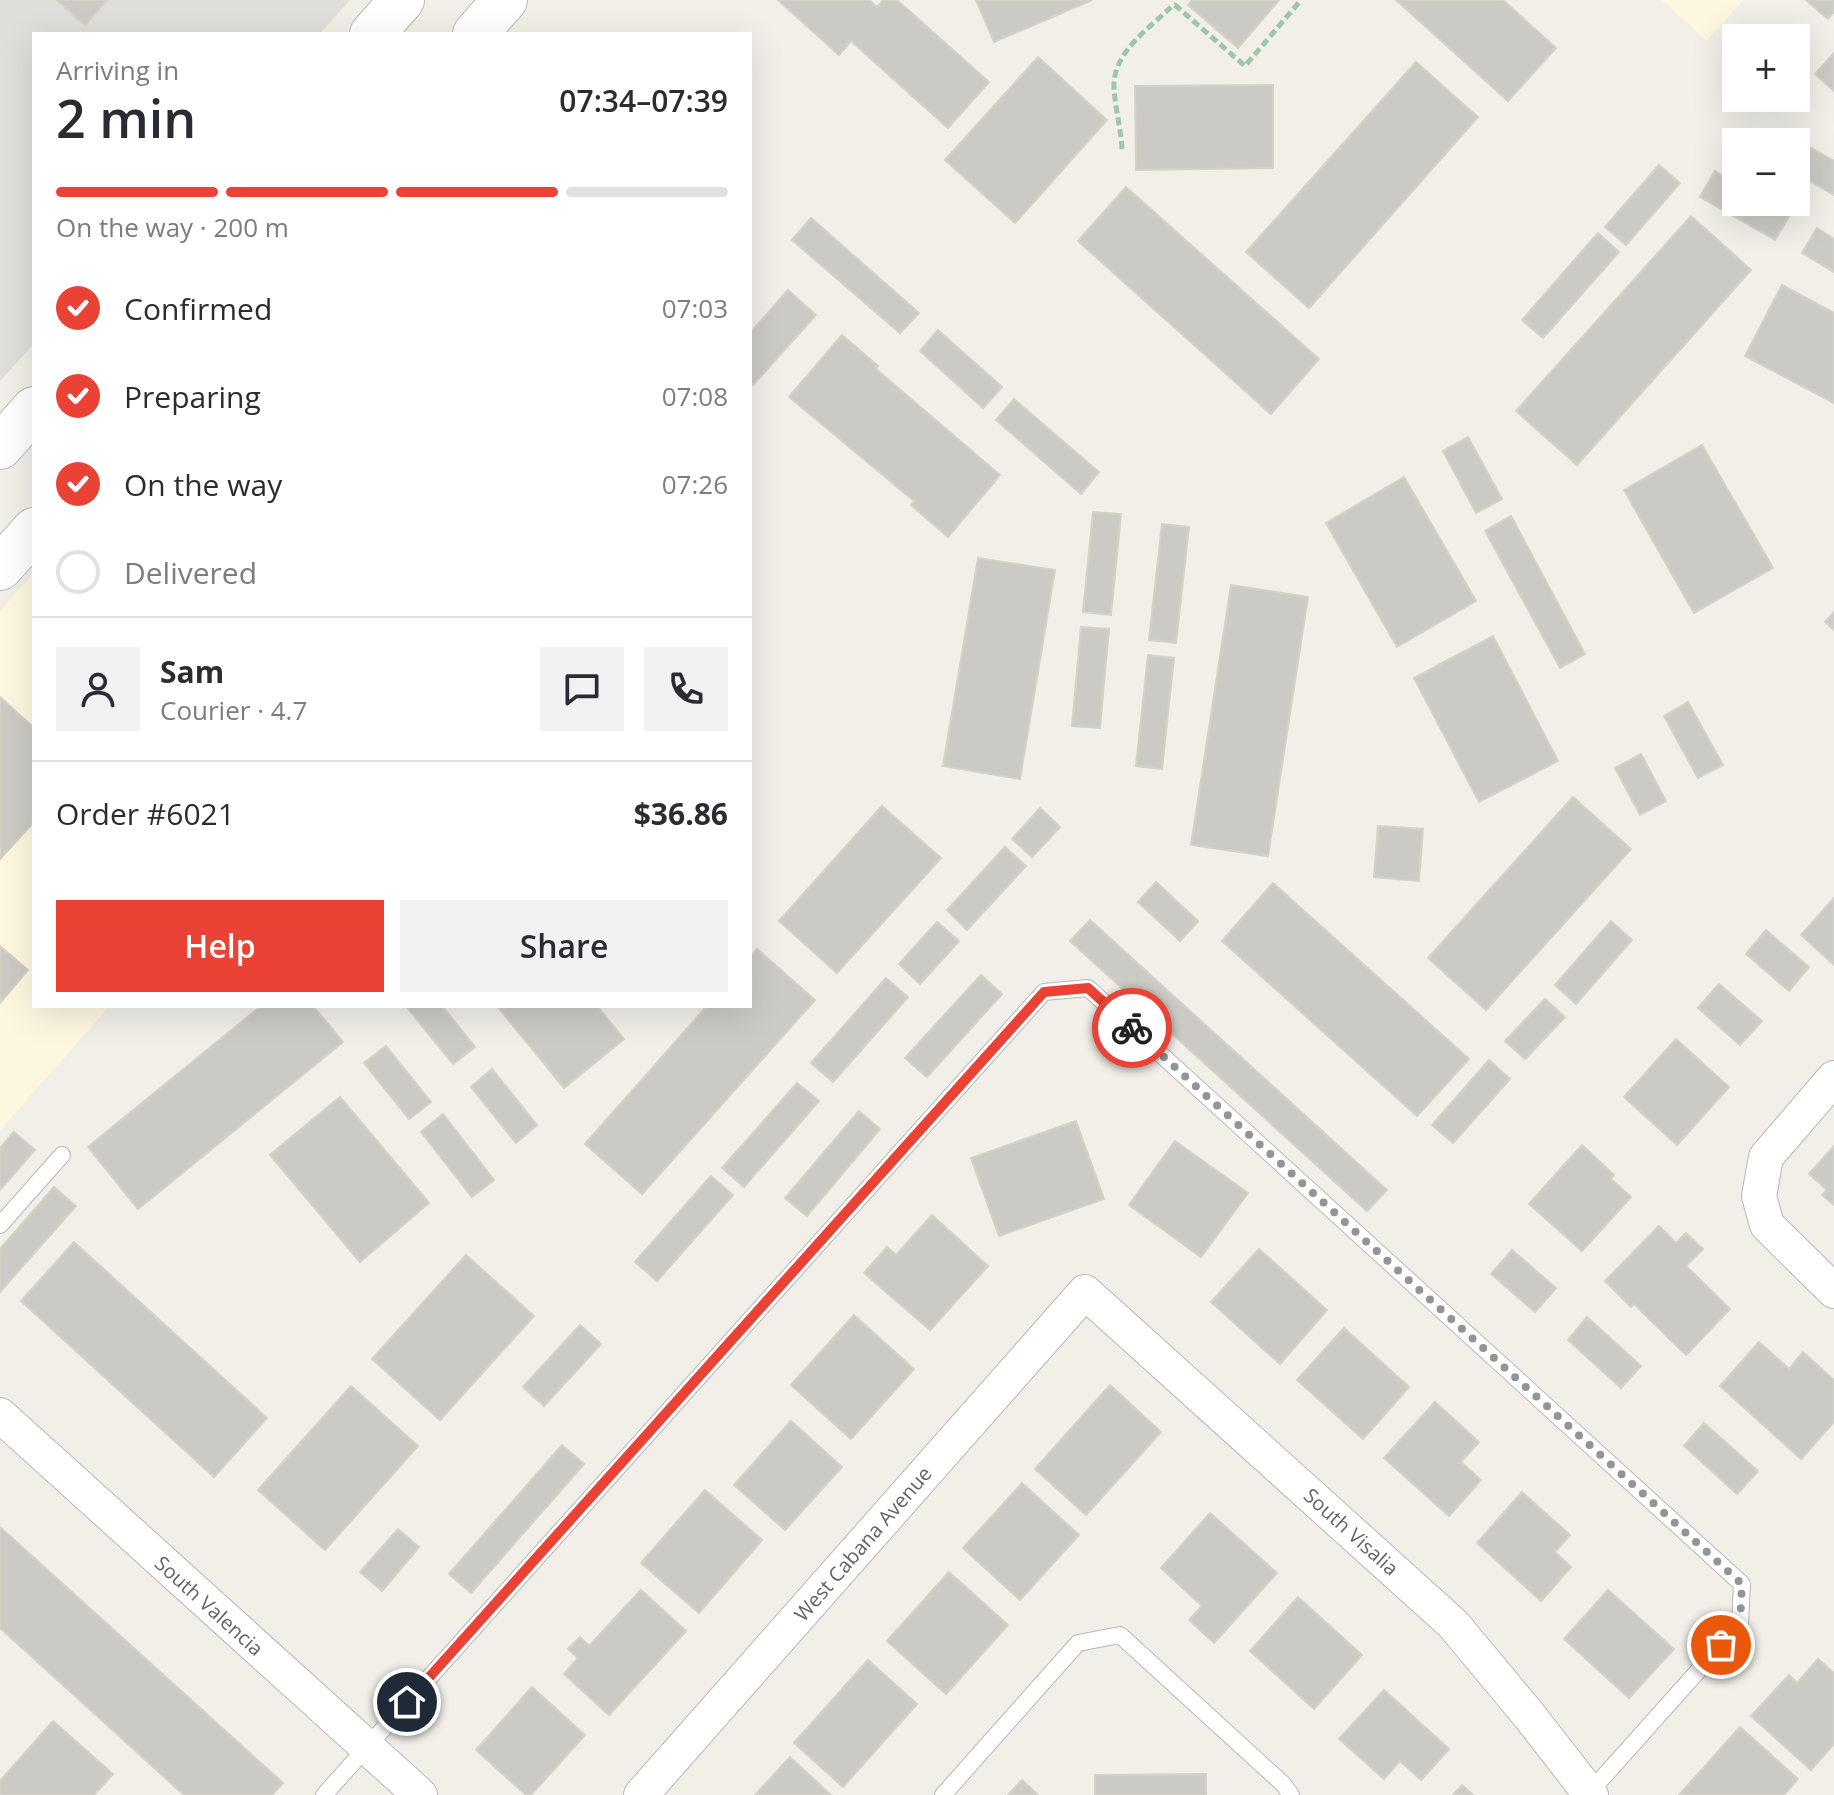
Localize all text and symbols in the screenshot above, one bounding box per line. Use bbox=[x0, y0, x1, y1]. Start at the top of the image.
map controls bbox=[1722, 24, 1810, 216]
button: + bbox=[1722, 24, 1810, 112]
text: Arriving in bbox=[56, 52, 179, 88]
text: 07:34–07:39 bbox=[559, 80, 728, 121]
text: 2 min bbox=[56, 82, 196, 153]
button: − bbox=[1722, 128, 1810, 216]
text: On the way · 200 m bbox=[56, 209, 289, 245]
icon: check bbox=[56, 286, 100, 330]
text: Confirmed bbox=[124, 288, 272, 329]
text: 07:03 bbox=[662, 290, 728, 326]
icon: check bbox=[56, 374, 100, 418]
text: Preparing bbox=[124, 376, 261, 417]
text: 07:08 bbox=[662, 378, 728, 414]
icon: check bbox=[56, 462, 100, 506]
text: On the way bbox=[124, 464, 282, 505]
text: 07:26 bbox=[662, 466, 728, 502]
text: Delivered bbox=[124, 552, 257, 593]
button: person bbox=[56, 647, 140, 731]
button: chat bbox=[540, 647, 624, 731]
button: phone bbox=[644, 647, 728, 731]
text: Sam bbox=[160, 651, 224, 692]
text: Courier · 4.7 bbox=[160, 692, 307, 728]
text: Order #6021 bbox=[56, 793, 235, 834]
text: $36.86 bbox=[634, 793, 728, 834]
button: Help bbox=[56, 900, 384, 992]
button: Share bbox=[400, 900, 728, 992]
courier bbox=[1092, 988, 1172, 1068]
icon: bike bbox=[1110, 1006, 1154, 1050]
street label: West Cabana Avenue bbox=[788, 1461, 937, 1627]
street label: South Visalia bbox=[1298, 1482, 1404, 1581]
street label: South Valencia bbox=[149, 1550, 269, 1662]
pin bbox=[1687, 1611, 1755, 1679]
icon: bag bbox=[1699, 1623, 1743, 1667]
pin bbox=[373, 1668, 441, 1736]
icon: home bbox=[385, 1680, 429, 1724]

